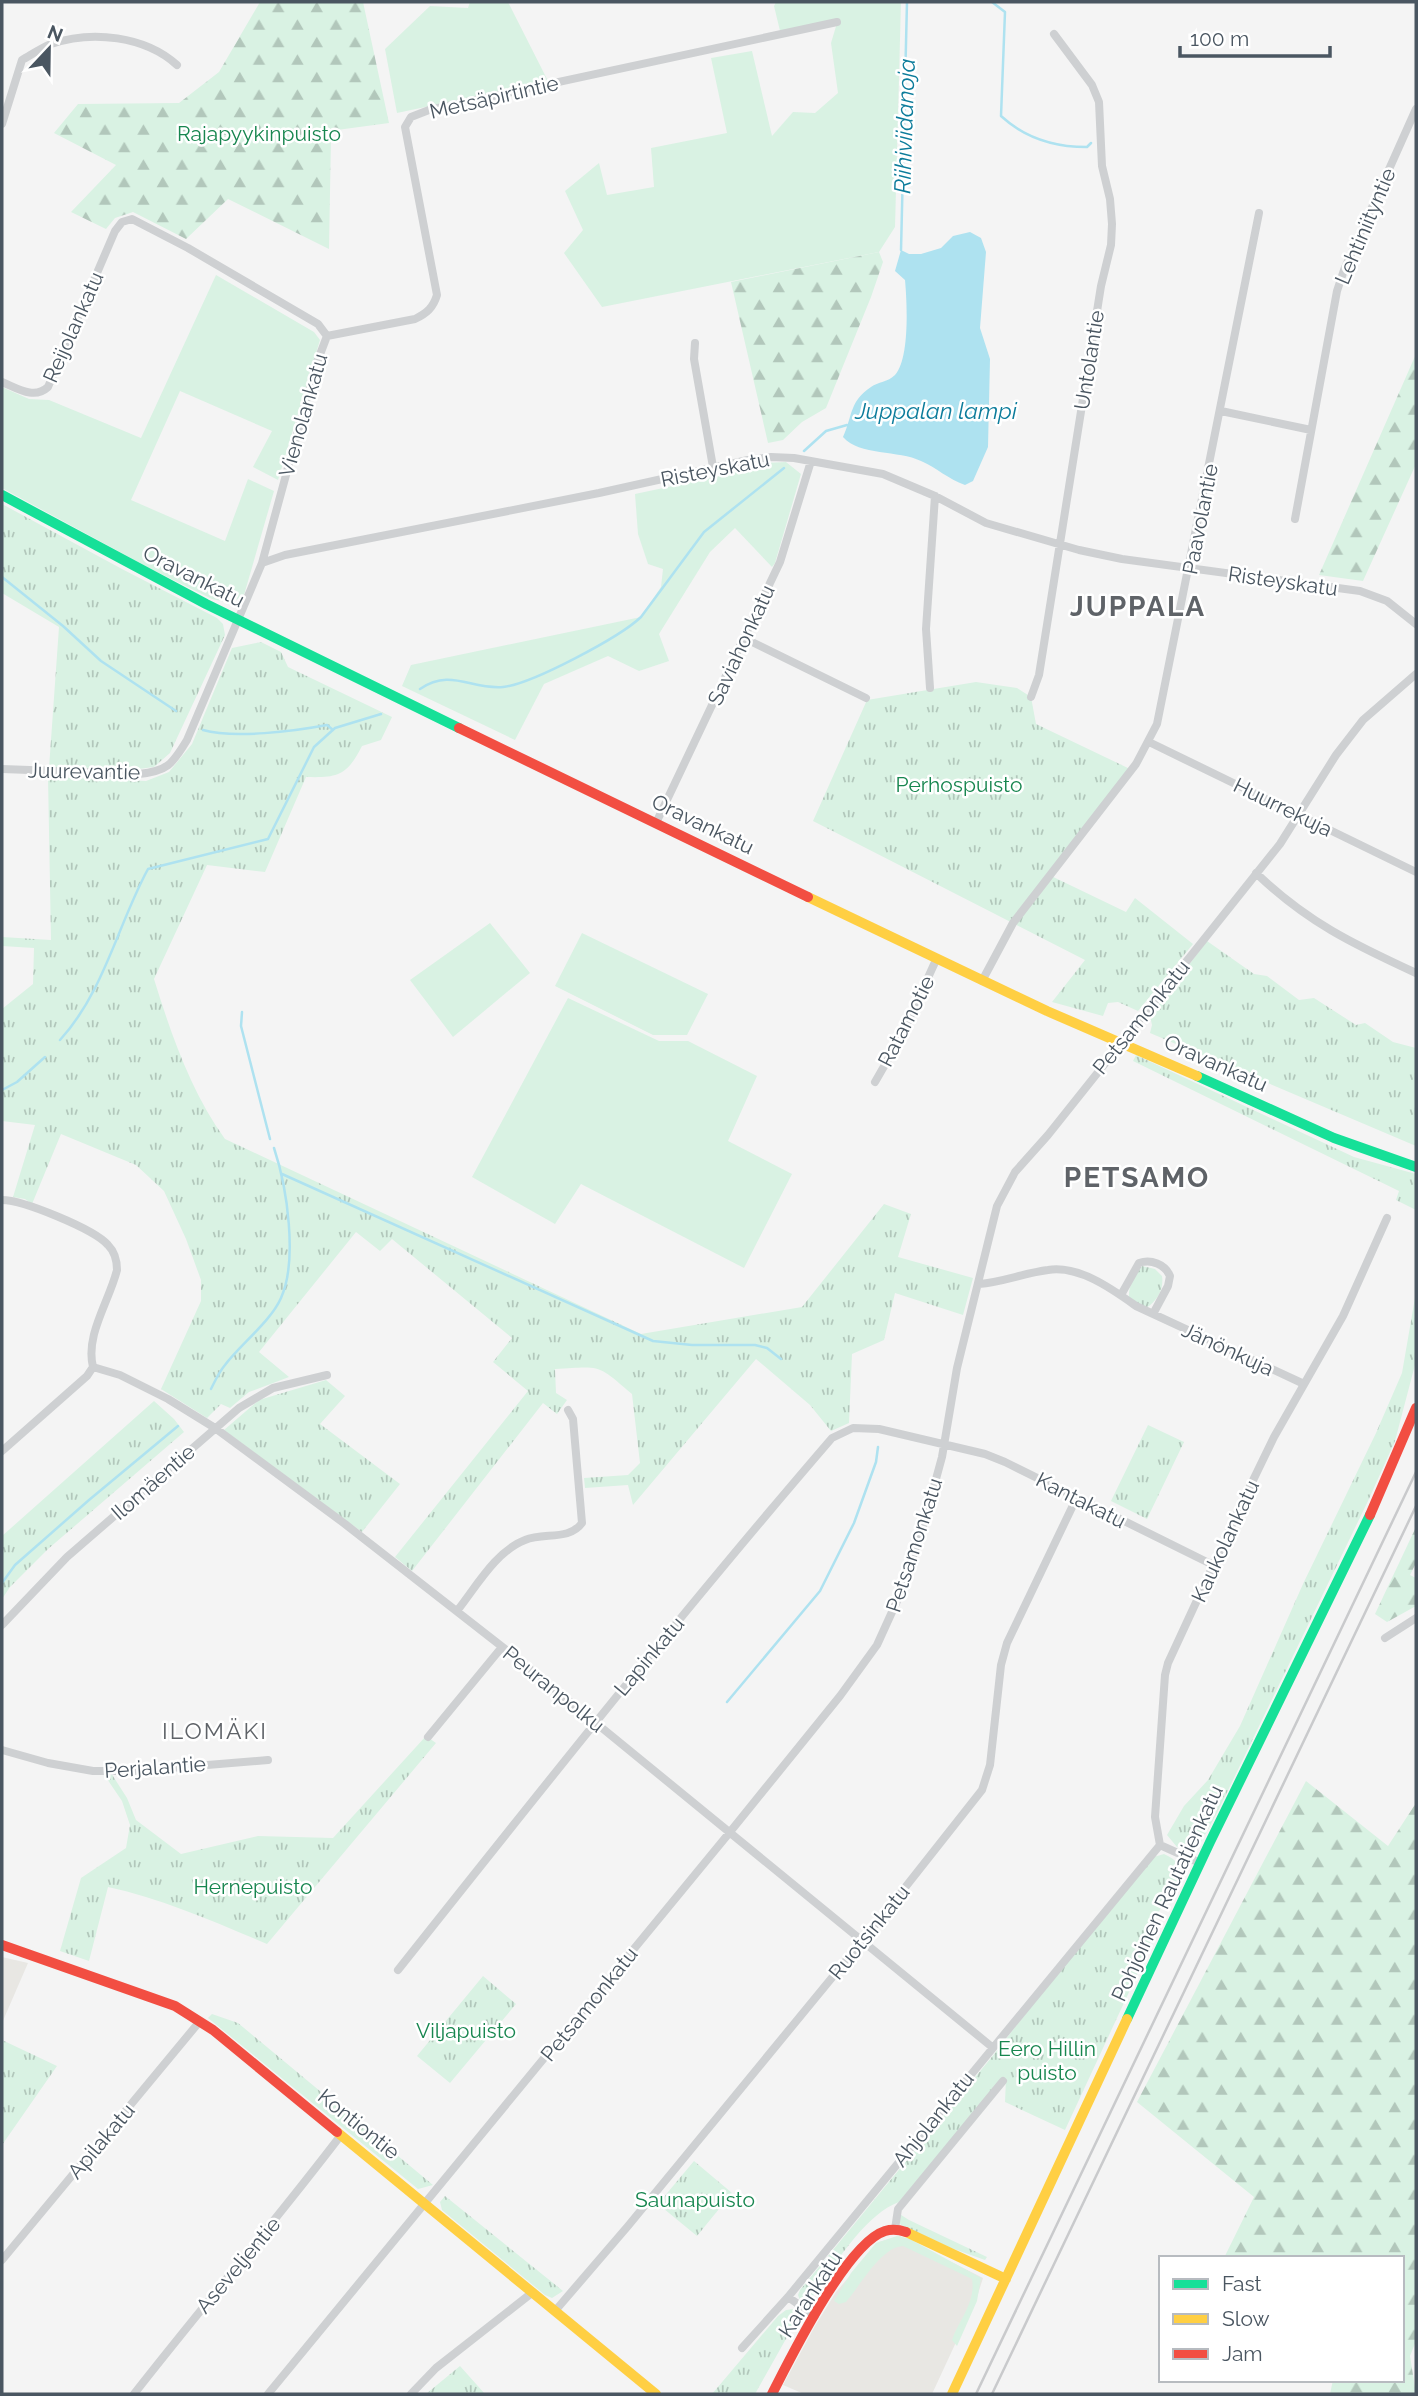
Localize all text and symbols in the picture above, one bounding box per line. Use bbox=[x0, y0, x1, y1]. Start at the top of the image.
north arrow bbox=[14, 14, 84, 84]
scale bar bbox=[1180, 14, 1330, 58]
text: N bbox=[45, 20, 66, 46]
text: 100 m bbox=[1190, 26, 1249, 51]
water label: Riihiviidanoja bbox=[888, 58, 920, 194]
street label: Metsäpirtintie bbox=[427, 70, 561, 124]
park label: Rajapyykinpuisto bbox=[177, 121, 341, 146]
street label: Lehtiniityntie bbox=[1329, 164, 1401, 288]
street label: Reijolankatu bbox=[37, 268, 109, 386]
street label: Untolantie bbox=[1069, 308, 1109, 412]
street label: Vienolankatu bbox=[273, 350, 333, 480]
water label: Juppalan lampi bbox=[854, 397, 1018, 424]
street label: Risteyskatu bbox=[658, 446, 772, 492]
street label: Paavolantie bbox=[1177, 462, 1223, 576]
street label: Oravankatu bbox=[139, 540, 249, 612]
street label: Risteyskatu bbox=[1227, 561, 1339, 601]
street label: Saviahonkatu bbox=[702, 581, 780, 709]
district label: JUPPALA bbox=[1070, 590, 1206, 623]
street label: Juurevantie bbox=[28, 758, 140, 784]
park label: Perhospuisto bbox=[896, 772, 1022, 797]
street label: Huurrekuja bbox=[1229, 772, 1337, 842]
street label: Oravankatu bbox=[648, 789, 758, 859]
street label: Petsamonkatu bbox=[1087, 955, 1195, 1079]
street label: Ratamotie bbox=[872, 971, 940, 1071]
street label: Oravankatu bbox=[1160, 1029, 1272, 1097]
district label: PETSAMO bbox=[1064, 1161, 1210, 1194]
street label: Jänönkuja bbox=[1178, 1317, 1278, 1381]
street label: Ilomäentie bbox=[106, 1439, 200, 1525]
street label: Kantakatu bbox=[1032, 1467, 1130, 1533]
street label: Petsamonkatu bbox=[881, 1475, 947, 1615]
street label: Kaukolankatu bbox=[1186, 1476, 1264, 1606]
street label: Lapinkatu bbox=[609, 1611, 689, 1701]
street label: Peuranpolku bbox=[498, 1640, 610, 1738]
district label: ILOMÄKI bbox=[162, 1717, 268, 1744]
street label: Perjalantie bbox=[103, 1751, 207, 1783]
street label: Pohjoinen Rautatienkatu bbox=[1106, 1781, 1228, 2005]
park label: Hernepuisto bbox=[193, 1874, 313, 1899]
street label: Ruotsinkatu bbox=[823, 1880, 915, 1984]
street label: Petsamonkatu bbox=[535, 1942, 643, 2066]
park label: Viljapuisto bbox=[416, 2018, 516, 2043]
park label: Eero Hillin puisto bbox=[998, 2036, 1096, 2085]
street label: Ahjolankatu bbox=[887, 2066, 979, 2172]
street label: Kontiontie bbox=[313, 2084, 405, 2164]
street label: Apilakatu bbox=[62, 2098, 140, 2184]
park label: Saunapuisto bbox=[635, 2187, 755, 2212]
street label: Aseveljentie bbox=[190, 2212, 286, 2318]
street label: Karankatu bbox=[773, 2246, 847, 2342]
legend bbox=[1159, 2256, 1404, 2382]
text: Fast bbox=[1222, 2271, 1262, 2296]
text: Slow bbox=[1222, 2306, 1270, 2331]
text: Jam bbox=[1222, 2341, 1263, 2366]

